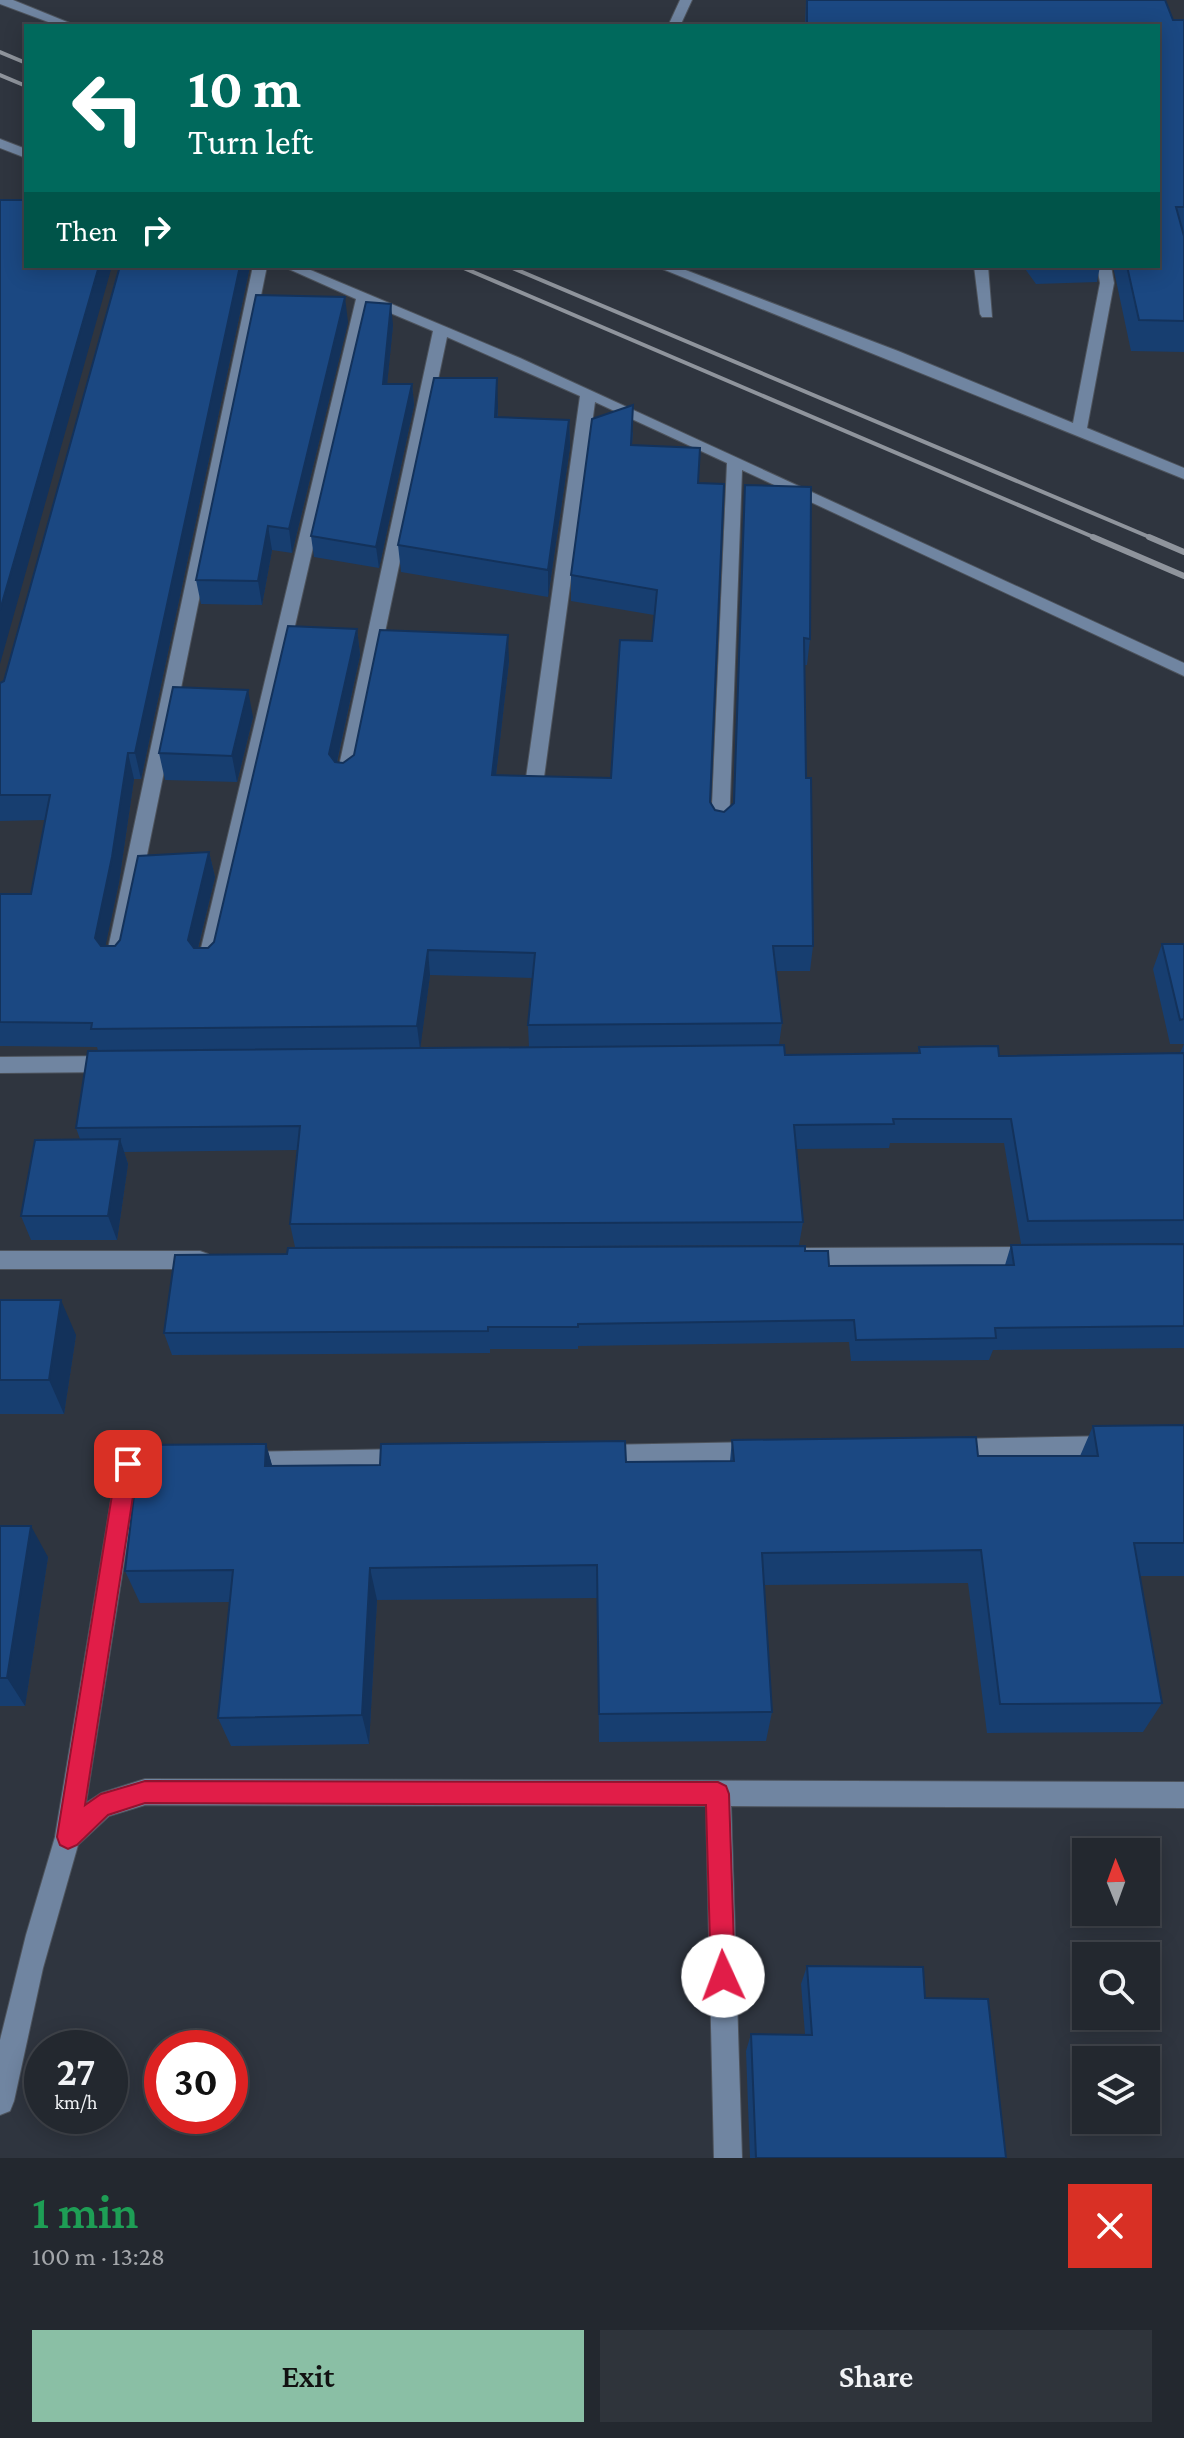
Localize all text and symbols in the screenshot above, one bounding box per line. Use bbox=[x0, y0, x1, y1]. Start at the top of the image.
icon: left bbox=[56, 56, 160, 160]
text: 10 m bbox=[188, 57, 301, 119]
text: Turn left bbox=[188, 122, 313, 162]
icon: right bbox=[134, 208, 178, 252]
text: Then bbox=[56, 214, 118, 247]
pin bbox=[94, 1430, 162, 1498]
icon: arrive bbox=[106, 1442, 150, 1486]
north arrow bbox=[1072, 1838, 1160, 1926]
map controls bbox=[1072, 1838, 1160, 2134]
position arrow bbox=[681, 1934, 765, 2018]
button: search bbox=[1072, 1942, 1160, 2030]
speed limit sign: 30 bbox=[144, 2030, 248, 2134]
button: layers bbox=[1072, 2046, 1160, 2134]
text: 27 bbox=[57, 2049, 95, 2094]
text: km/h bbox=[54, 2091, 98, 2113]
button: close bbox=[1068, 2184, 1152, 2268]
text: 1 min bbox=[32, 2185, 139, 2238]
text: 100 m · 13:28 bbox=[32, 2242, 165, 2271]
button: Exit bbox=[32, 2330, 584, 2422]
button: Share bbox=[600, 2330, 1152, 2422]

